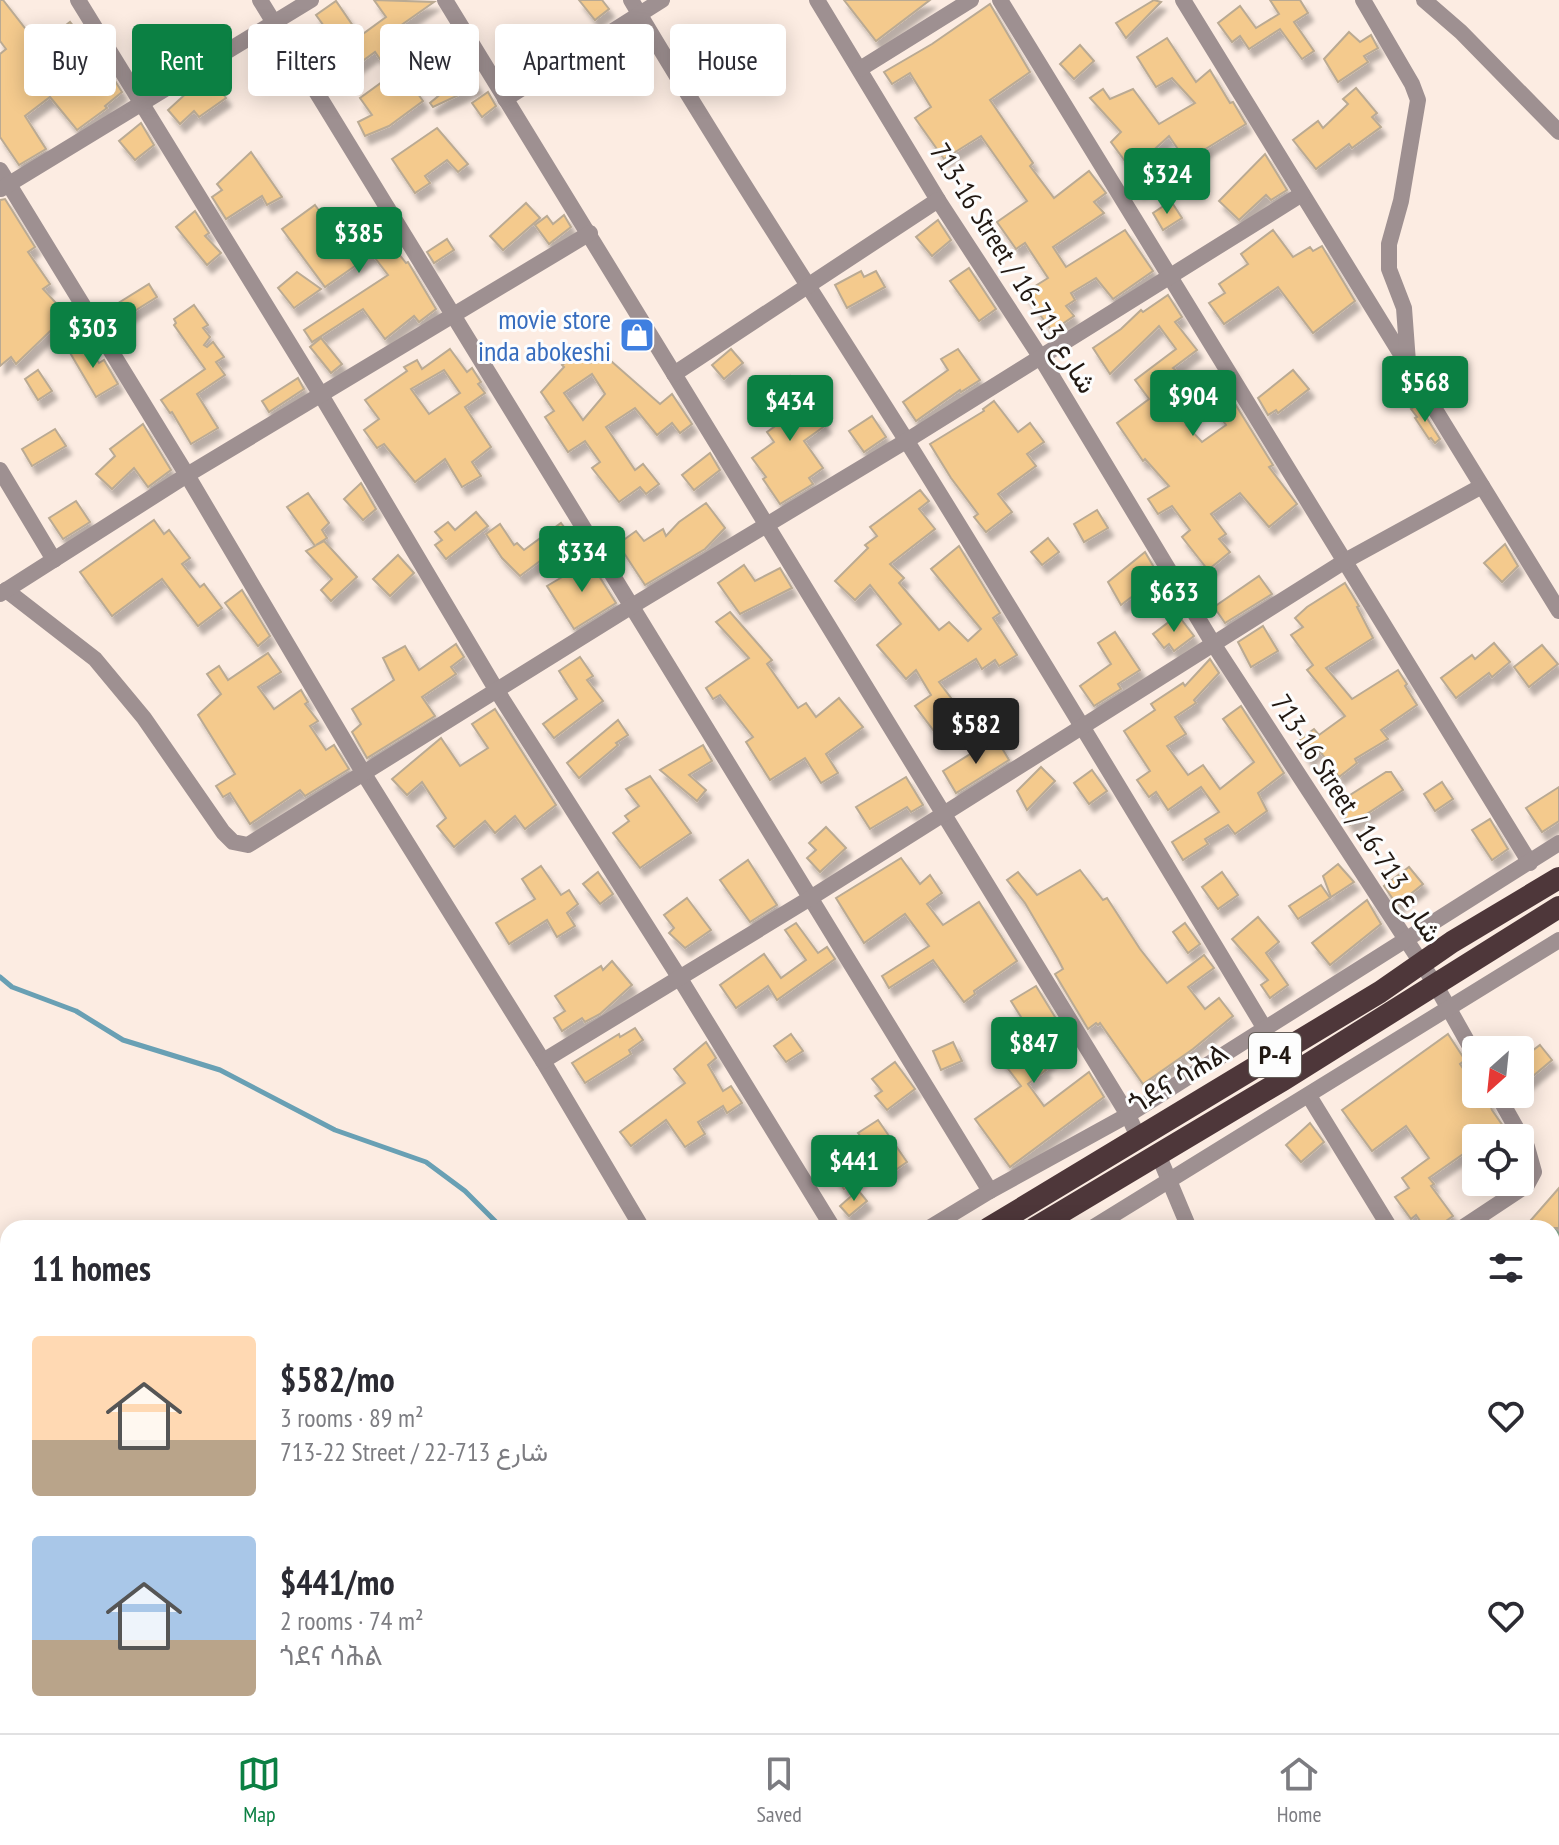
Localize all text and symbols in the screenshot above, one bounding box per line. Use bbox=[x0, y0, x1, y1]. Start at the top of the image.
chip: Buy bbox=[24, 24, 116, 96]
chip: Rent bbox=[132, 24, 232, 96]
chip: Filters bbox=[248, 24, 364, 96]
chip: New bbox=[380, 24, 479, 96]
chip: Apartment bbox=[495, 24, 654, 96]
chip: House bbox=[670, 24, 786, 96]
street label: 713-16 Street / شارع 713-16 bbox=[921, 136, 1107, 400]
pin: $324 bbox=[1120, 148, 1214, 216]
text: $324 bbox=[1142, 157, 1192, 190]
pin: $385 bbox=[312, 207, 406, 275]
text: $385 bbox=[334, 216, 384, 249]
place label: movie store inda abokeshi bbox=[478, 300, 611, 369]
pin: $303 bbox=[46, 302, 140, 370]
text: $303 bbox=[68, 311, 118, 344]
shop icon: movie store inda abokeshi bbox=[618, 316, 656, 354]
pin: $568 bbox=[1378, 356, 1472, 424]
text: $568 bbox=[1400, 365, 1450, 398]
pin: $904 bbox=[1146, 370, 1240, 438]
pin: $434 bbox=[743, 375, 837, 443]
text: $904 bbox=[1168, 379, 1218, 412]
text: $434 bbox=[765, 384, 815, 417]
pin: $334 bbox=[535, 526, 629, 594]
text: $334 bbox=[557, 535, 607, 568]
pin: $633 bbox=[1127, 566, 1221, 634]
text: $633 bbox=[1149, 575, 1199, 608]
street label: 713-16 Street / شارع 713-16 bbox=[1262, 687, 1452, 949]
pin: $582 bbox=[929, 698, 1023, 766]
text: $582 bbox=[951, 707, 1001, 740]
pin: $847 bbox=[987, 1017, 1081, 1085]
text: $847 bbox=[1009, 1026, 1059, 1059]
street label: ጎደና ሳሕል bbox=[1121, 1033, 1235, 1122]
road number: P-4 bbox=[1249, 1033, 1301, 1077]
north arrow bbox=[1462, 1036, 1534, 1108]
map controls bbox=[1462, 1036, 1534, 1196]
button: locate bbox=[1462, 1124, 1534, 1196]
pin: $441 bbox=[807, 1135, 901, 1203]
text: $441 bbox=[829, 1144, 879, 1177]
text: 11 homes bbox=[32, 1246, 151, 1290]
icon: filters bbox=[1484, 1246, 1528, 1290]
text: $582/mo bbox=[280, 1357, 395, 1401]
icon: home bbox=[96, 1368, 192, 1464]
icon: heart bbox=[1484, 1394, 1528, 1438]
text: 3 rooms · 89 m² bbox=[280, 1401, 424, 1434]
text: 713-22 Street / شارع 713-22 bbox=[280, 1435, 548, 1468]
text: $441/mo bbox=[280, 1560, 395, 1604]
icon: home bbox=[96, 1568, 192, 1664]
icon: heart bbox=[1484, 1594, 1528, 1638]
text: 2 rooms · 74 m² bbox=[280, 1604, 424, 1637]
text: ጎደና ሳሕል bbox=[280, 1639, 382, 1672]
tab: Map bbox=[237, 1752, 281, 1828]
tab: Saved bbox=[756, 1752, 802, 1828]
tab: Home bbox=[1277, 1752, 1322, 1828]

